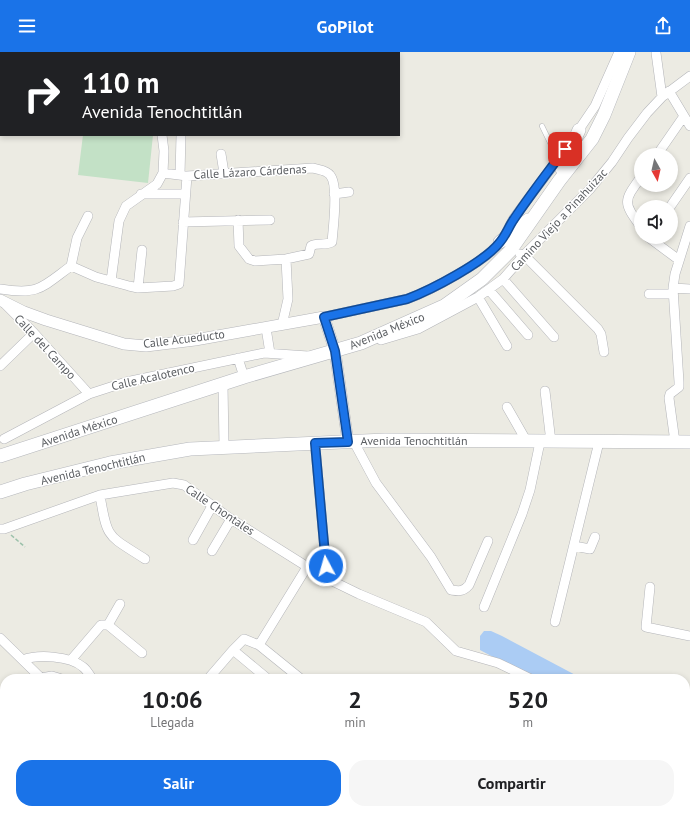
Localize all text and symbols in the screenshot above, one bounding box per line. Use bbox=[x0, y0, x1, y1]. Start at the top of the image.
icon: menu bbox=[16, 15, 38, 37]
text: GoPilot bbox=[316, 15, 374, 38]
icon: share bbox=[652, 15, 674, 37]
text: 110 m bbox=[82, 64, 159, 101]
icon: right bbox=[16, 68, 68, 120]
text: Avenida Tenochtitlán bbox=[82, 100, 242, 123]
pin bbox=[548, 132, 582, 166]
icon: arrive bbox=[554, 138, 576, 160]
north arrow bbox=[634, 148, 678, 192]
map controls bbox=[634, 148, 678, 244]
street label: Calle Lázaro Cárdenas bbox=[193, 161, 307, 182]
street label: Camino Viejo a Pinahuizac bbox=[507, 165, 611, 274]
button: sound bbox=[634, 200, 678, 244]
street label: Avenida México bbox=[347, 309, 427, 352]
street label: Calle del Campo bbox=[11, 311, 79, 382]
street label: Calle Acueducto bbox=[142, 326, 226, 351]
street label: Calle Acalotenco bbox=[110, 360, 196, 393]
street label: Avenida México bbox=[38, 411, 119, 450]
street label: Avenida Tenochtitlán bbox=[361, 433, 467, 448]
street label: Avenida Tenochtitlán bbox=[39, 449, 147, 488]
street label: Calle Chontales bbox=[183, 481, 258, 538]
position arrow bbox=[305, 545, 347, 587]
text: 10:06 bbox=[142, 684, 203, 715]
text: 2 bbox=[348, 684, 362, 715]
text: 520 bbox=[507, 684, 548, 715]
text: Llegada bbox=[150, 714, 194, 731]
text: min bbox=[344, 714, 366, 731]
text: m bbox=[523, 714, 533, 731]
button: Salir bbox=[16, 760, 341, 806]
button: Compartir bbox=[349, 760, 674, 806]

